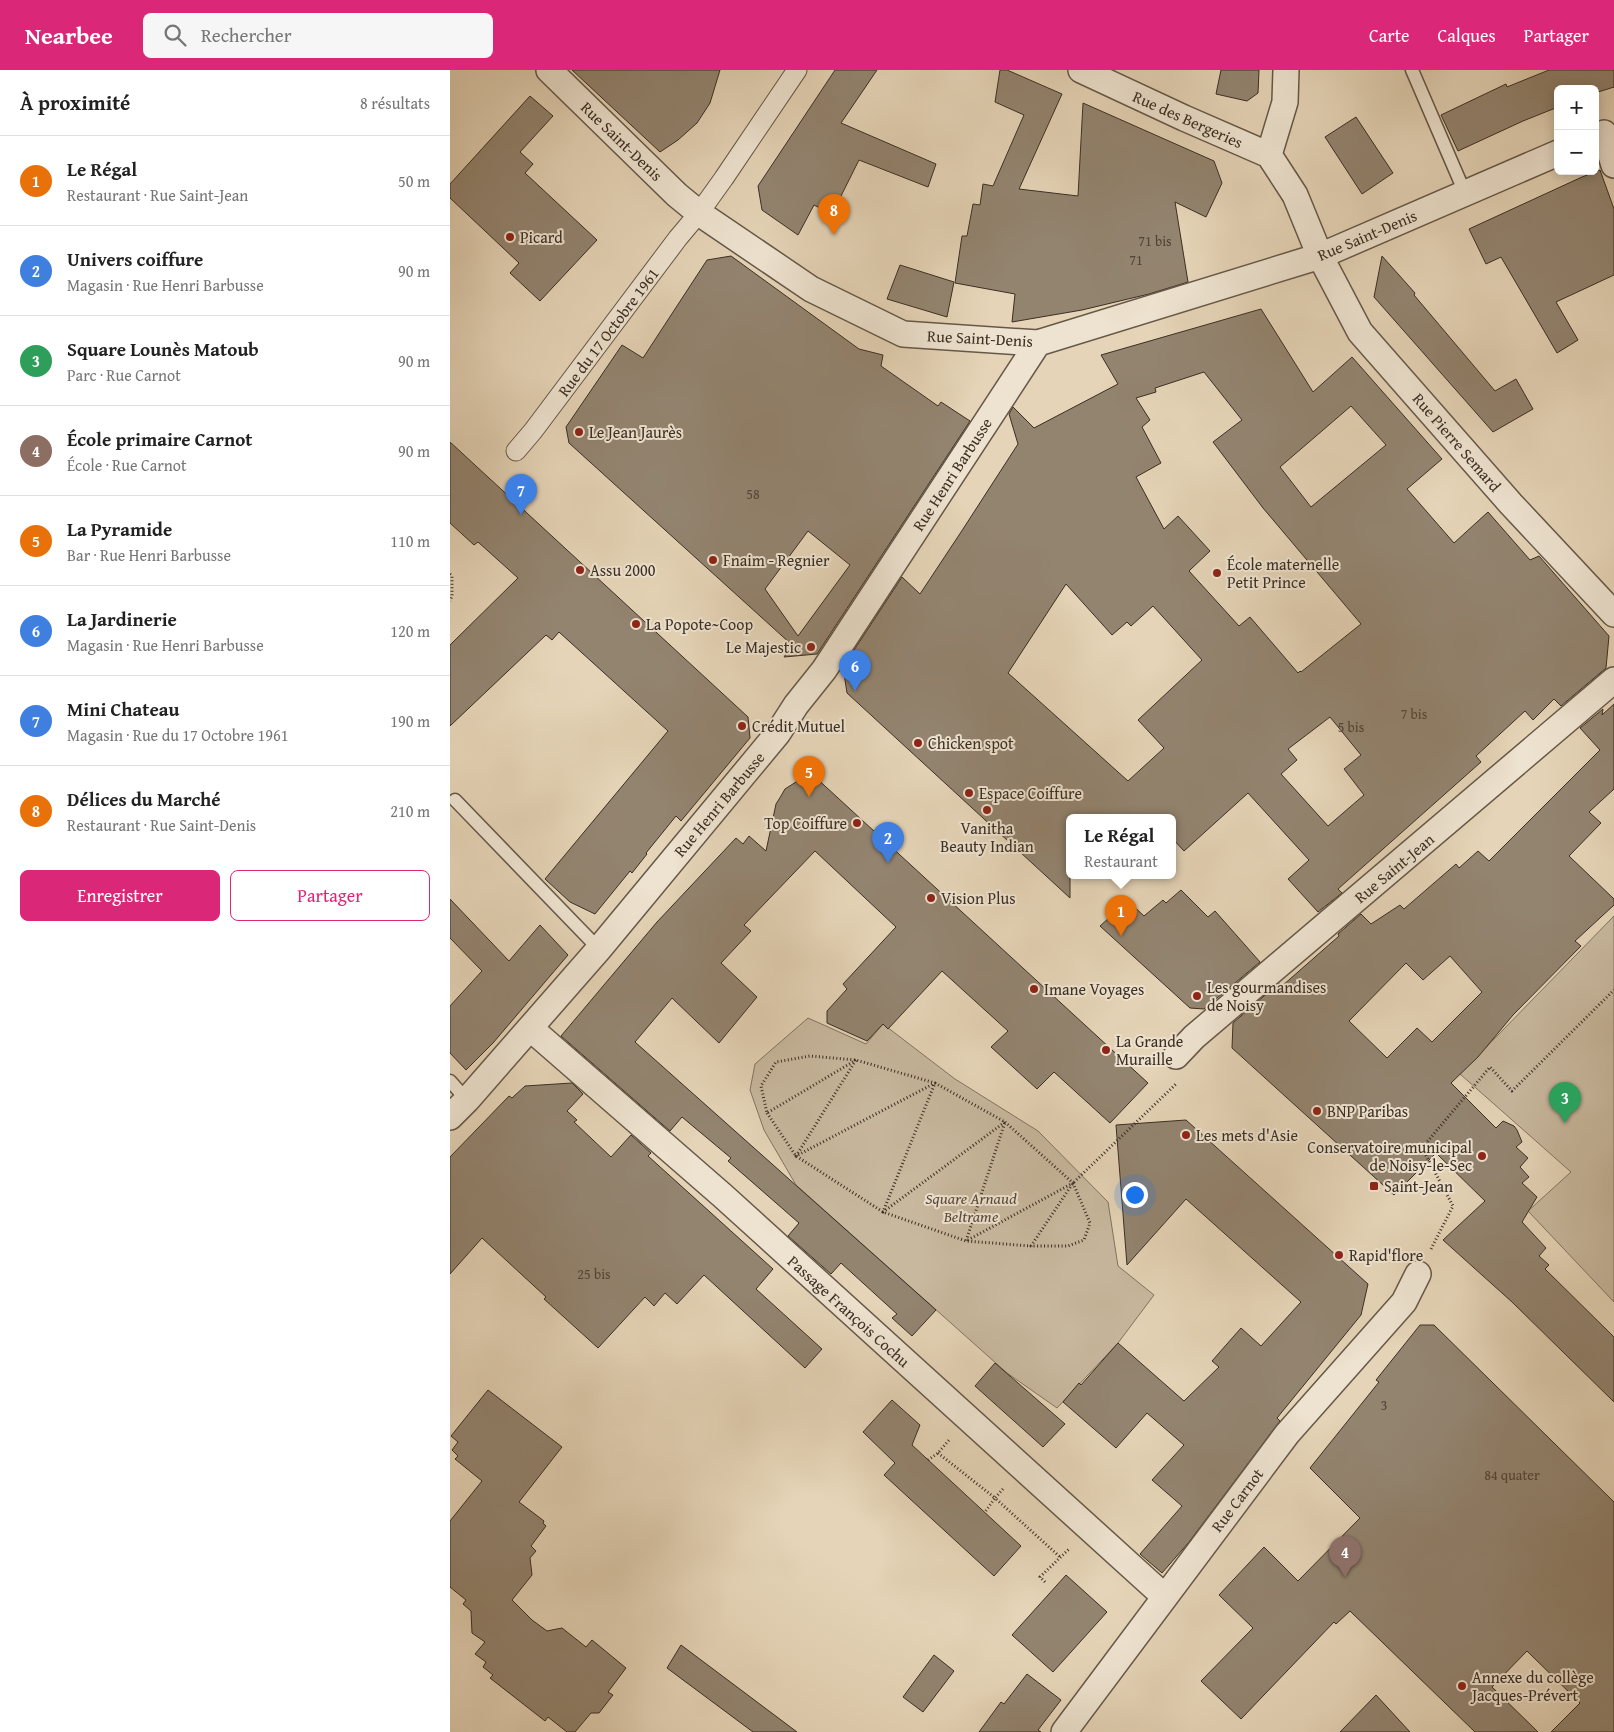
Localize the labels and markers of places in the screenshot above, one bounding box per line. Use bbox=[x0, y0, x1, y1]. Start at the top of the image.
pin: 8 bbox=[818, 194, 850, 235]
place label: Picard bbox=[520, 225, 563, 249]
marker: Picard bbox=[504, 231, 516, 243]
place label: Le Jean Jaurès bbox=[589, 420, 682, 444]
marker: Le Jean Jaurès bbox=[573, 426, 585, 438]
pin: 7 bbox=[505, 474, 537, 515]
place label: Fnaim - Regnier bbox=[723, 548, 830, 572]
place label: École maternelle Petit Prince bbox=[1227, 552, 1339, 594]
marker: Fnaim - Regnier bbox=[707, 554, 719, 566]
place label: Assu 2000 bbox=[590, 558, 656, 582]
marker: Assu 2000 bbox=[574, 564, 586, 576]
marker: École maternelle Petit Prince bbox=[1211, 567, 1223, 579]
place label: La Popote~Coop bbox=[646, 612, 753, 636]
marker: La Popote~Coop bbox=[630, 618, 642, 630]
place label: Le Majestic bbox=[726, 635, 801, 659]
marker: Le Majestic bbox=[805, 641, 817, 653]
pin: 6 bbox=[839, 650, 871, 691]
place label: Crédit Mutuel bbox=[752, 714, 846, 738]
marker: Crédit Mutuel bbox=[736, 720, 748, 732]
place label: Chicken spot bbox=[928, 731, 1014, 755]
marker: Chicken spot bbox=[912, 737, 924, 749]
pin: 5 bbox=[793, 756, 825, 797]
place label: Espace Coiffure bbox=[979, 781, 1082, 805]
marker: Espace Coiffure bbox=[963, 787, 975, 799]
marker: Vanitha Beauty Indian bbox=[981, 804, 993, 816]
place label: Top Coiffure bbox=[764, 811, 847, 835]
place label: Vanitha Beauty Indian bbox=[940, 816, 1034, 858]
marker: Top Coiffure bbox=[851, 817, 863, 829]
pin: 2 bbox=[872, 822, 904, 863]
place label: Vision Plus bbox=[941, 886, 1016, 910]
marker: Vision Plus bbox=[925, 892, 937, 904]
pin: 1 bbox=[1105, 895, 1137, 936]
place label: Les gourmandises de Noisy bbox=[1207, 975, 1326, 1017]
place label: Imane Voyages bbox=[1044, 977, 1144, 1001]
marker: Imane Voyages bbox=[1028, 983, 1040, 995]
marker: Les gourmandises de Noisy bbox=[1191, 990, 1203, 1002]
place label: La Grande Muraille bbox=[1116, 1029, 1183, 1071]
marker: La Grande Muraille bbox=[1100, 1044, 1112, 1056]
pin: 3 bbox=[1549, 1082, 1581, 1123]
place label: BNP Paribas bbox=[1327, 1099, 1408, 1123]
marker: BNP Paribas bbox=[1311, 1105, 1323, 1117]
place label: Les mets d'Asie bbox=[1196, 1123, 1298, 1147]
marker: Les mets d'Asie bbox=[1180, 1129, 1192, 1141]
place label: Conservatoire municipal de Noisy-le-Sec bbox=[1307, 1135, 1473, 1177]
marker: Conservatoire municipal de Noisy-le-Sec bbox=[1476, 1150, 1488, 1162]
place label: Saint-Jean bbox=[1384, 1174, 1453, 1198]
marker: Saint-Jean bbox=[1368, 1180, 1380, 1192]
place label: Rapid'flore bbox=[1349, 1243, 1423, 1267]
marker: Rapid'flore bbox=[1333, 1249, 1345, 1261]
pin: 4 bbox=[1329, 1536, 1361, 1577]
place label: Annexe du collège Jacques-Prévert bbox=[1470, 1665, 1594, 1707]
marker: Annexe du collège Jacques-Prévert bbox=[1456, 1680, 1468, 1692]

